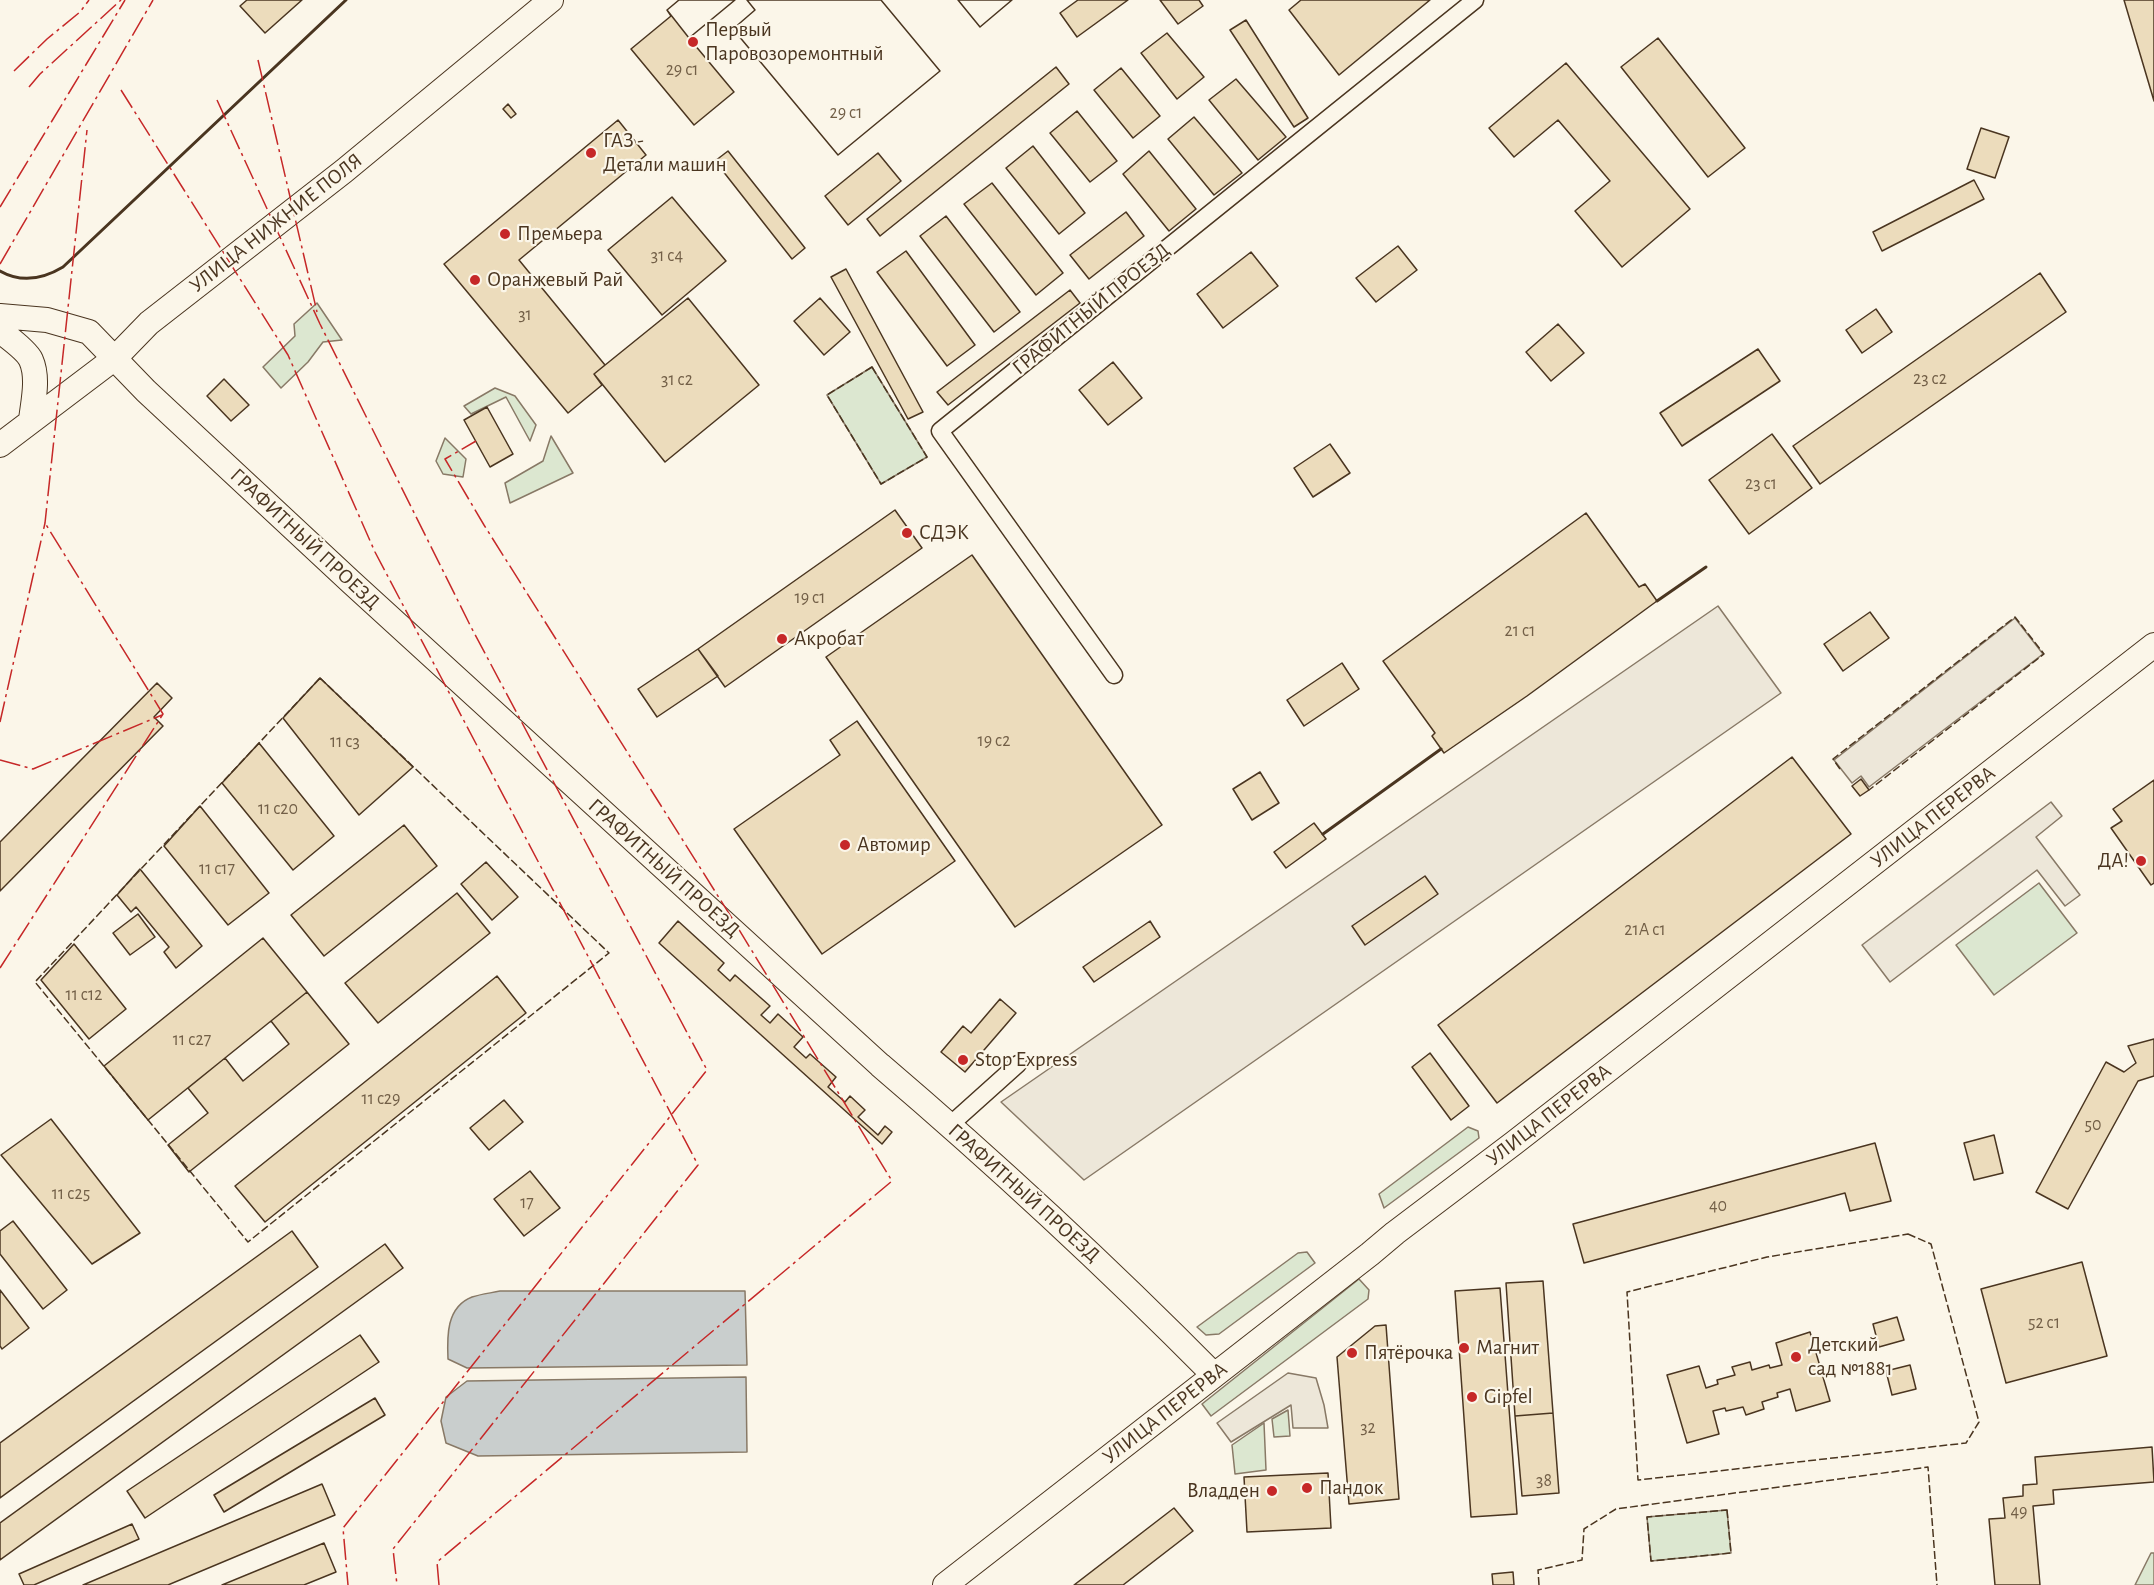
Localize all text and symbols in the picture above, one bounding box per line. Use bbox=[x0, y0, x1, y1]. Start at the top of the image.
place label: Первый Паровозоремонтный bbox=[705, 17, 884, 67]
marker: Первый Паровозоремонтный bbox=[686, 35, 700, 49]
house number: 29 c1 bbox=[666, 59, 698, 81]
house number: 29 с1 bbox=[829, 102, 863, 124]
place label: ГАЗ - Детали машин bbox=[603, 128, 727, 178]
marker: ГАЗ - Детали машин bbox=[584, 146, 598, 160]
street label: УЛИЦА НИЖНИЕ ПОЛЯ bbox=[185, 148, 367, 298]
place label: Премьера bbox=[517, 221, 603, 247]
marker: Премьера bbox=[498, 227, 512, 241]
street label: ГРАФИТНЫЙ ПРОЕЗД bbox=[1007, 238, 1175, 380]
house number: 31 с4 bbox=[651, 245, 683, 267]
place label: Оранжевый Рай bbox=[487, 267, 623, 293]
marker: Оранжевый Рай bbox=[468, 273, 482, 287]
house number: 31 bbox=[518, 304, 532, 326]
house number: 23 с2 bbox=[1913, 368, 1947, 390]
house number: 31 с2 bbox=[661, 369, 693, 391]
street label: ГРАФИТНЫЙ ПРОЕЗД bbox=[225, 463, 385, 615]
house number: 23 с1 bbox=[1745, 473, 1777, 495]
place label: СДЭК bbox=[919, 520, 969, 546]
marker: СДЭК bbox=[900, 526, 914, 540]
house number: 19 с1 bbox=[794, 587, 826, 609]
house number: 21 с1 bbox=[1505, 620, 1535, 642]
place label: Акробат bbox=[794, 626, 864, 652]
marker: Акробат bbox=[775, 632, 789, 646]
house number: 19 с2 bbox=[977, 730, 1011, 752]
house number: 11 с3 bbox=[330, 731, 360, 753]
street label: УЛИЦА ПЕРЕРВА bbox=[1866, 760, 2000, 874]
street label: ГРАФИТНЫЙ ПРОЕЗД bbox=[583, 793, 745, 943]
house number: 11 c20 bbox=[258, 798, 298, 820]
place label: Автомир bbox=[857, 832, 931, 858]
marker: Автомир bbox=[838, 838, 852, 852]
place label: ДА! bbox=[2098, 848, 2129, 874]
marker: ДА! bbox=[2134, 854, 2148, 868]
house number: 11 c17 bbox=[199, 858, 235, 880]
house number: 21А с1 bbox=[1624, 919, 1666, 941]
house number: 11 с12 bbox=[65, 984, 103, 1006]
house number: 11 с27 bbox=[173, 1029, 211, 1051]
place label: Stop Express bbox=[975, 1047, 1078, 1073]
marker: Stop Express bbox=[956, 1053, 970, 1067]
street label: УЛИЦА ПЕРЕРВА bbox=[1482, 1058, 1616, 1172]
house number: 11 c29 bbox=[362, 1088, 400, 1110]
house number: 50 bbox=[2084, 1114, 2102, 1136]
street label: ГРАФИТНЫЙ ПРОЕЗД bbox=[943, 1118, 1105, 1268]
house number: 11 с25 bbox=[52, 1183, 90, 1205]
house number: 17 bbox=[520, 1192, 534, 1214]
house number: 40 bbox=[1709, 1195, 1727, 1217]
house number: 52 с1 bbox=[2028, 1312, 2060, 1334]
place label: Детский сад №1881 bbox=[1808, 1332, 1893, 1382]
place label: Магнит bbox=[1476, 1335, 1539, 1361]
place label: Пятёрочка bbox=[1364, 1340, 1453, 1366]
marker: Магнит bbox=[1457, 1341, 1471, 1355]
marker: Пятёрочка bbox=[1345, 1346, 1359, 1360]
marker: Детский сад №1881 bbox=[1789, 1350, 1803, 1364]
street label: УЛИЦА ПЕРЕРВА bbox=[1098, 1356, 1232, 1470]
place label: Gipfel bbox=[1484, 1384, 1533, 1410]
marker: Gipfel bbox=[1465, 1390, 1479, 1404]
house number: 32 bbox=[1360, 1417, 1376, 1439]
house number: 38 bbox=[1536, 1470, 1552, 1492]
place label: Пандок bbox=[1319, 1475, 1383, 1501]
place label: Владден bbox=[1187, 1478, 1260, 1504]
marker: Пандок bbox=[1300, 1481, 1314, 1495]
marker: Владден bbox=[1265, 1484, 1279, 1498]
house number: 49 bbox=[2010, 1501, 2028, 1523]

